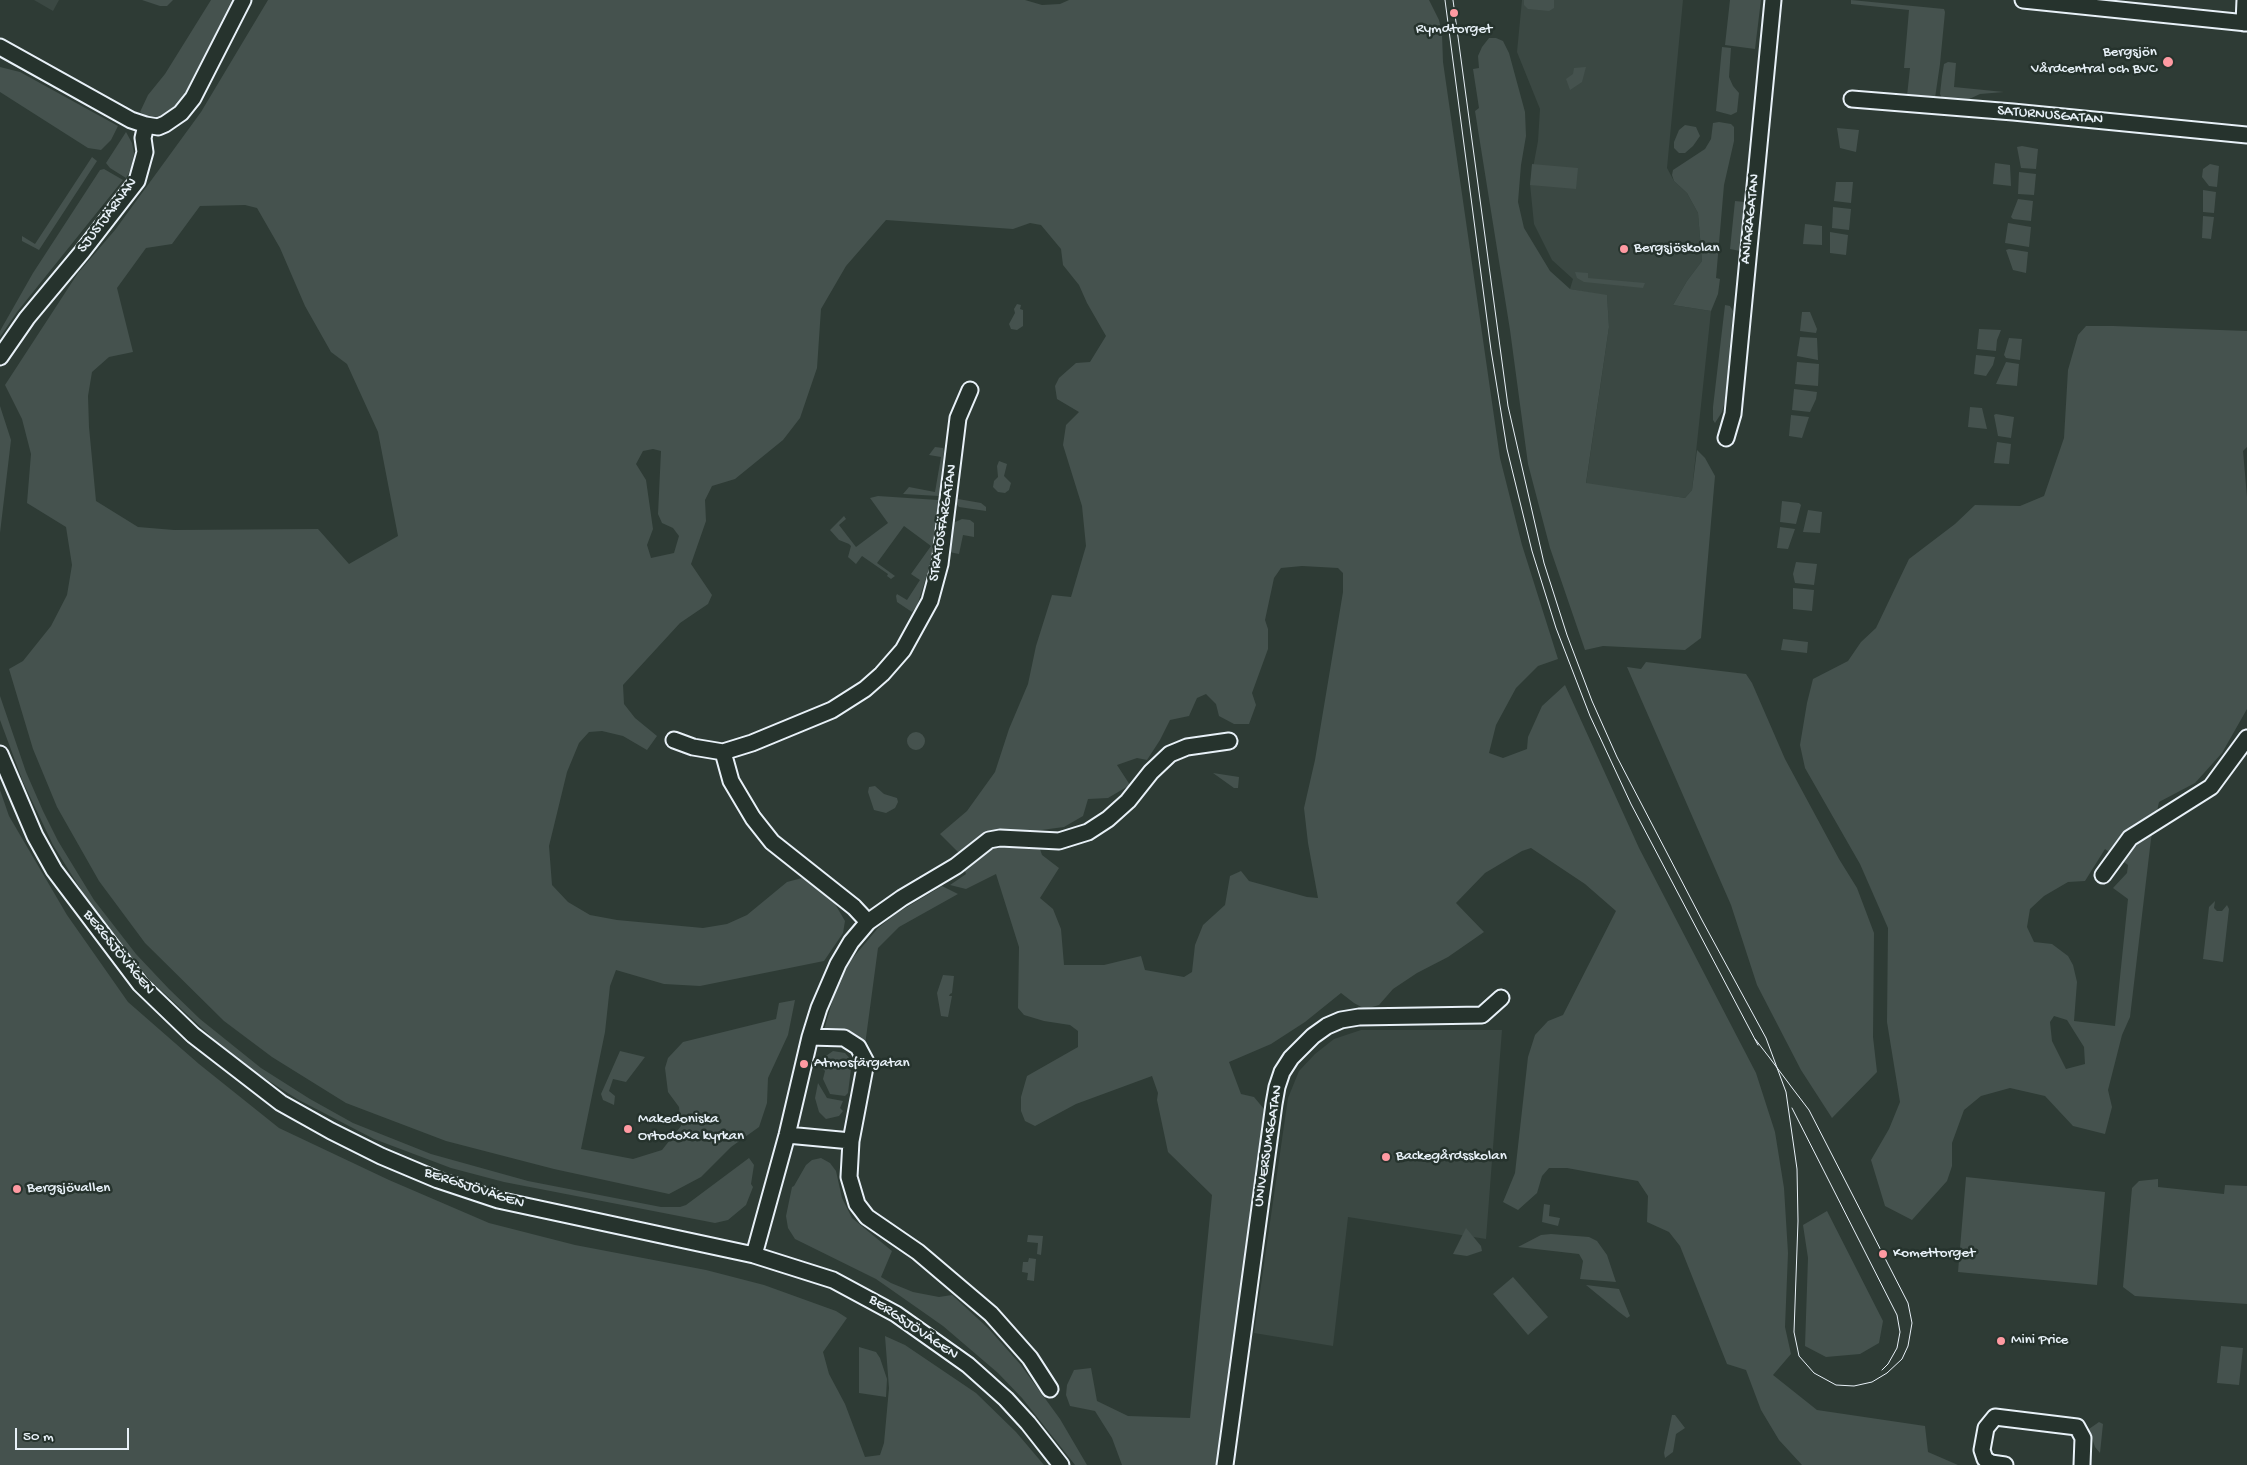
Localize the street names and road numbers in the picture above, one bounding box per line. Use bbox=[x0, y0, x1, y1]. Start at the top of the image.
street label: SATURNUSGATAN bbox=[1996, 102, 2104, 130]
street label: ANIARAGATAN bbox=[1737, 173, 1765, 265]
street label: SJUSTJÄRNAN bbox=[74, 175, 142, 257]
street label: STRATOSFÄRGATAN bbox=[926, 463, 962, 583]
street label: BERGSJÖVÄGEN bbox=[78, 907, 158, 999]
street label: UNIVERSUMSGATAN bbox=[1250, 1084, 1288, 1208]
street label: BERGSJÖVÄGEN bbox=[422, 1164, 526, 1214]
street label: BERGSJÖVÄGEN bbox=[865, 1291, 961, 1365]

